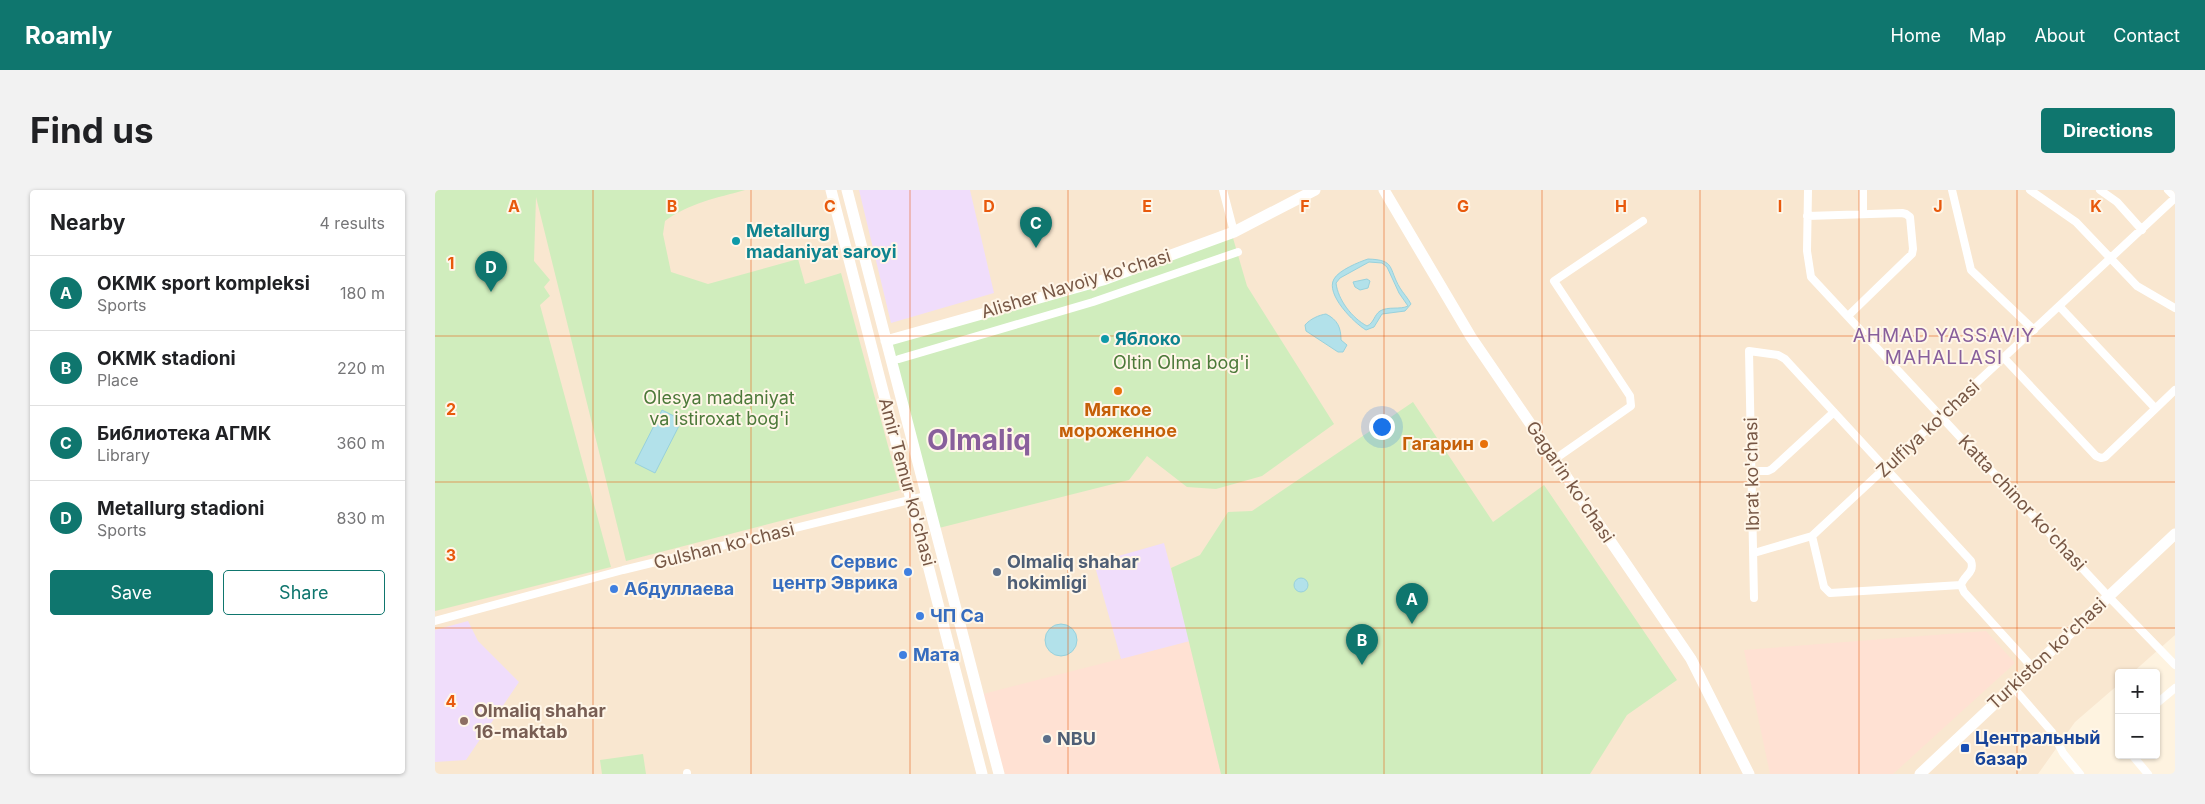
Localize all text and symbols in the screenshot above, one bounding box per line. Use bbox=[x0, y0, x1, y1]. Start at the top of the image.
text: Roamly bbox=[25, 21, 112, 50]
text: Home bbox=[1891, 25, 1941, 46]
text: Map bbox=[1969, 25, 2006, 46]
text: About bbox=[2034, 25, 2085, 46]
text: Contact bbox=[2113, 25, 2180, 46]
button: Directions bbox=[2041, 108, 2175, 153]
text: Find us bbox=[30, 109, 154, 151]
text: A bbox=[508, 196, 520, 216]
text: B bbox=[667, 196, 677, 216]
text: C bbox=[824, 196, 836, 216]
text: D bbox=[983, 196, 995, 216]
text: E bbox=[1142, 196, 1152, 216]
text: F bbox=[1300, 196, 1310, 216]
text: G bbox=[1457, 196, 1469, 216]
text: H bbox=[1615, 196, 1627, 216]
text: I bbox=[1778, 196, 1782, 216]
text: J bbox=[1933, 196, 1943, 216]
text: K bbox=[2090, 196, 2102, 216]
pin: C bbox=[1020, 207, 1052, 248]
text: Nearby bbox=[50, 210, 125, 235]
text: 4 results bbox=[320, 213, 385, 233]
place label: Metallurg madaniyat saroyi bbox=[746, 220, 897, 262]
marker: Metallurg madaniyat saroyi bbox=[730, 235, 742, 247]
street label: Alisher Navoiy ko'chasi bbox=[979, 245, 1173, 322]
pin: D bbox=[475, 251, 507, 292]
text: 1 bbox=[448, 253, 454, 273]
text: OKMK sport kompleksi bbox=[97, 272, 310, 295]
text: A bbox=[60, 283, 72, 303]
text: 180 m bbox=[340, 283, 385, 303]
text: Sports bbox=[97, 295, 146, 315]
district label: AHMAD YASSAVIY MAHALLASI bbox=[1853, 324, 2035, 369]
place label: Яблоко bbox=[1115, 328, 1181, 349]
marker: Яблоко bbox=[1099, 333, 1111, 345]
text: OKMK stadioni bbox=[97, 347, 236, 370]
park label: Oltin Olma bog'i bbox=[1113, 352, 1249, 373]
text: B bbox=[61, 358, 71, 378]
text: 220 m bbox=[337, 358, 385, 378]
text: Place bbox=[97, 370, 139, 390]
street label: Zulfiya ko'chasi bbox=[1872, 376, 1983, 482]
marker: Мягкое мороженное bbox=[1112, 385, 1124, 397]
park label: Olesya madaniyat va istiroxat bog'i bbox=[643, 387, 795, 429]
street label: Amir Temur ko'chasi bbox=[875, 395, 940, 568]
text: 2 bbox=[446, 399, 456, 419]
place label: Мягкое мороженное bbox=[1059, 399, 1177, 441]
your location bbox=[1369, 414, 1395, 440]
street label: Gagarin ko'chasi bbox=[1522, 417, 1619, 546]
street label: Ibrat ko'chasi bbox=[1740, 417, 1763, 531]
text: Библиотека АГМК bbox=[97, 422, 271, 445]
district label: Olmaliq bbox=[927, 423, 1031, 457]
street label: Katta chinor ko'chasi bbox=[1954, 431, 2091, 575]
text: C bbox=[60, 433, 72, 453]
text: 360 m bbox=[337, 433, 385, 453]
place label: Гагарин bbox=[1402, 433, 1474, 454]
marker: Гагарин bbox=[1478, 438, 1490, 450]
text: Library bbox=[97, 445, 150, 465]
text: Metallurg stadioni bbox=[97, 497, 264, 520]
text: D bbox=[60, 508, 72, 528]
text: 830 m bbox=[337, 508, 385, 528]
street label: Gulshan ko'chasi bbox=[651, 518, 796, 573]
text: Sports bbox=[97, 520, 146, 540]
text: 3 bbox=[446, 545, 456, 565]
place label: Сервис центр Эврика bbox=[772, 551, 898, 593]
place label: Olmaliq shahar hokimligi bbox=[1007, 551, 1139, 593]
marker: Сервис центр Эврика bbox=[902, 566, 914, 578]
marker: Olmaliq shahar hokimligi bbox=[991, 566, 1003, 578]
button: Save bbox=[50, 570, 213, 615]
button: Share bbox=[223, 570, 385, 615]
place label: Абдуллаева bbox=[624, 578, 734, 599]
marker: Абдуллаева bbox=[608, 583, 620, 595]
pin: A bbox=[1396, 583, 1428, 624]
street label: Turkiston ko'chasi bbox=[1983, 593, 2110, 714]
place label: ЧП Са bbox=[930, 605, 984, 626]
marker: ЧП Са bbox=[914, 610, 926, 622]
pin: B bbox=[1346, 624, 1378, 665]
place label: Мата bbox=[913, 644, 960, 665]
marker: Мата bbox=[897, 649, 909, 661]
map controls bbox=[2115, 669, 2160, 759]
button: + bbox=[2115, 669, 2160, 714]
text: 4 bbox=[446, 691, 457, 711]
place label: Olmaliq shahar 16-maktab bbox=[474, 700, 606, 742]
button: − bbox=[2115, 714, 2160, 759]
marker: Olmaliq shahar 16-maktab bbox=[458, 715, 470, 727]
place label: Центральный базар bbox=[1975, 727, 2100, 769]
place label: NBU bbox=[1057, 728, 1096, 749]
marker: NBU bbox=[1041, 733, 1053, 745]
marker: Центральный базар bbox=[1959, 742, 1971, 754]

